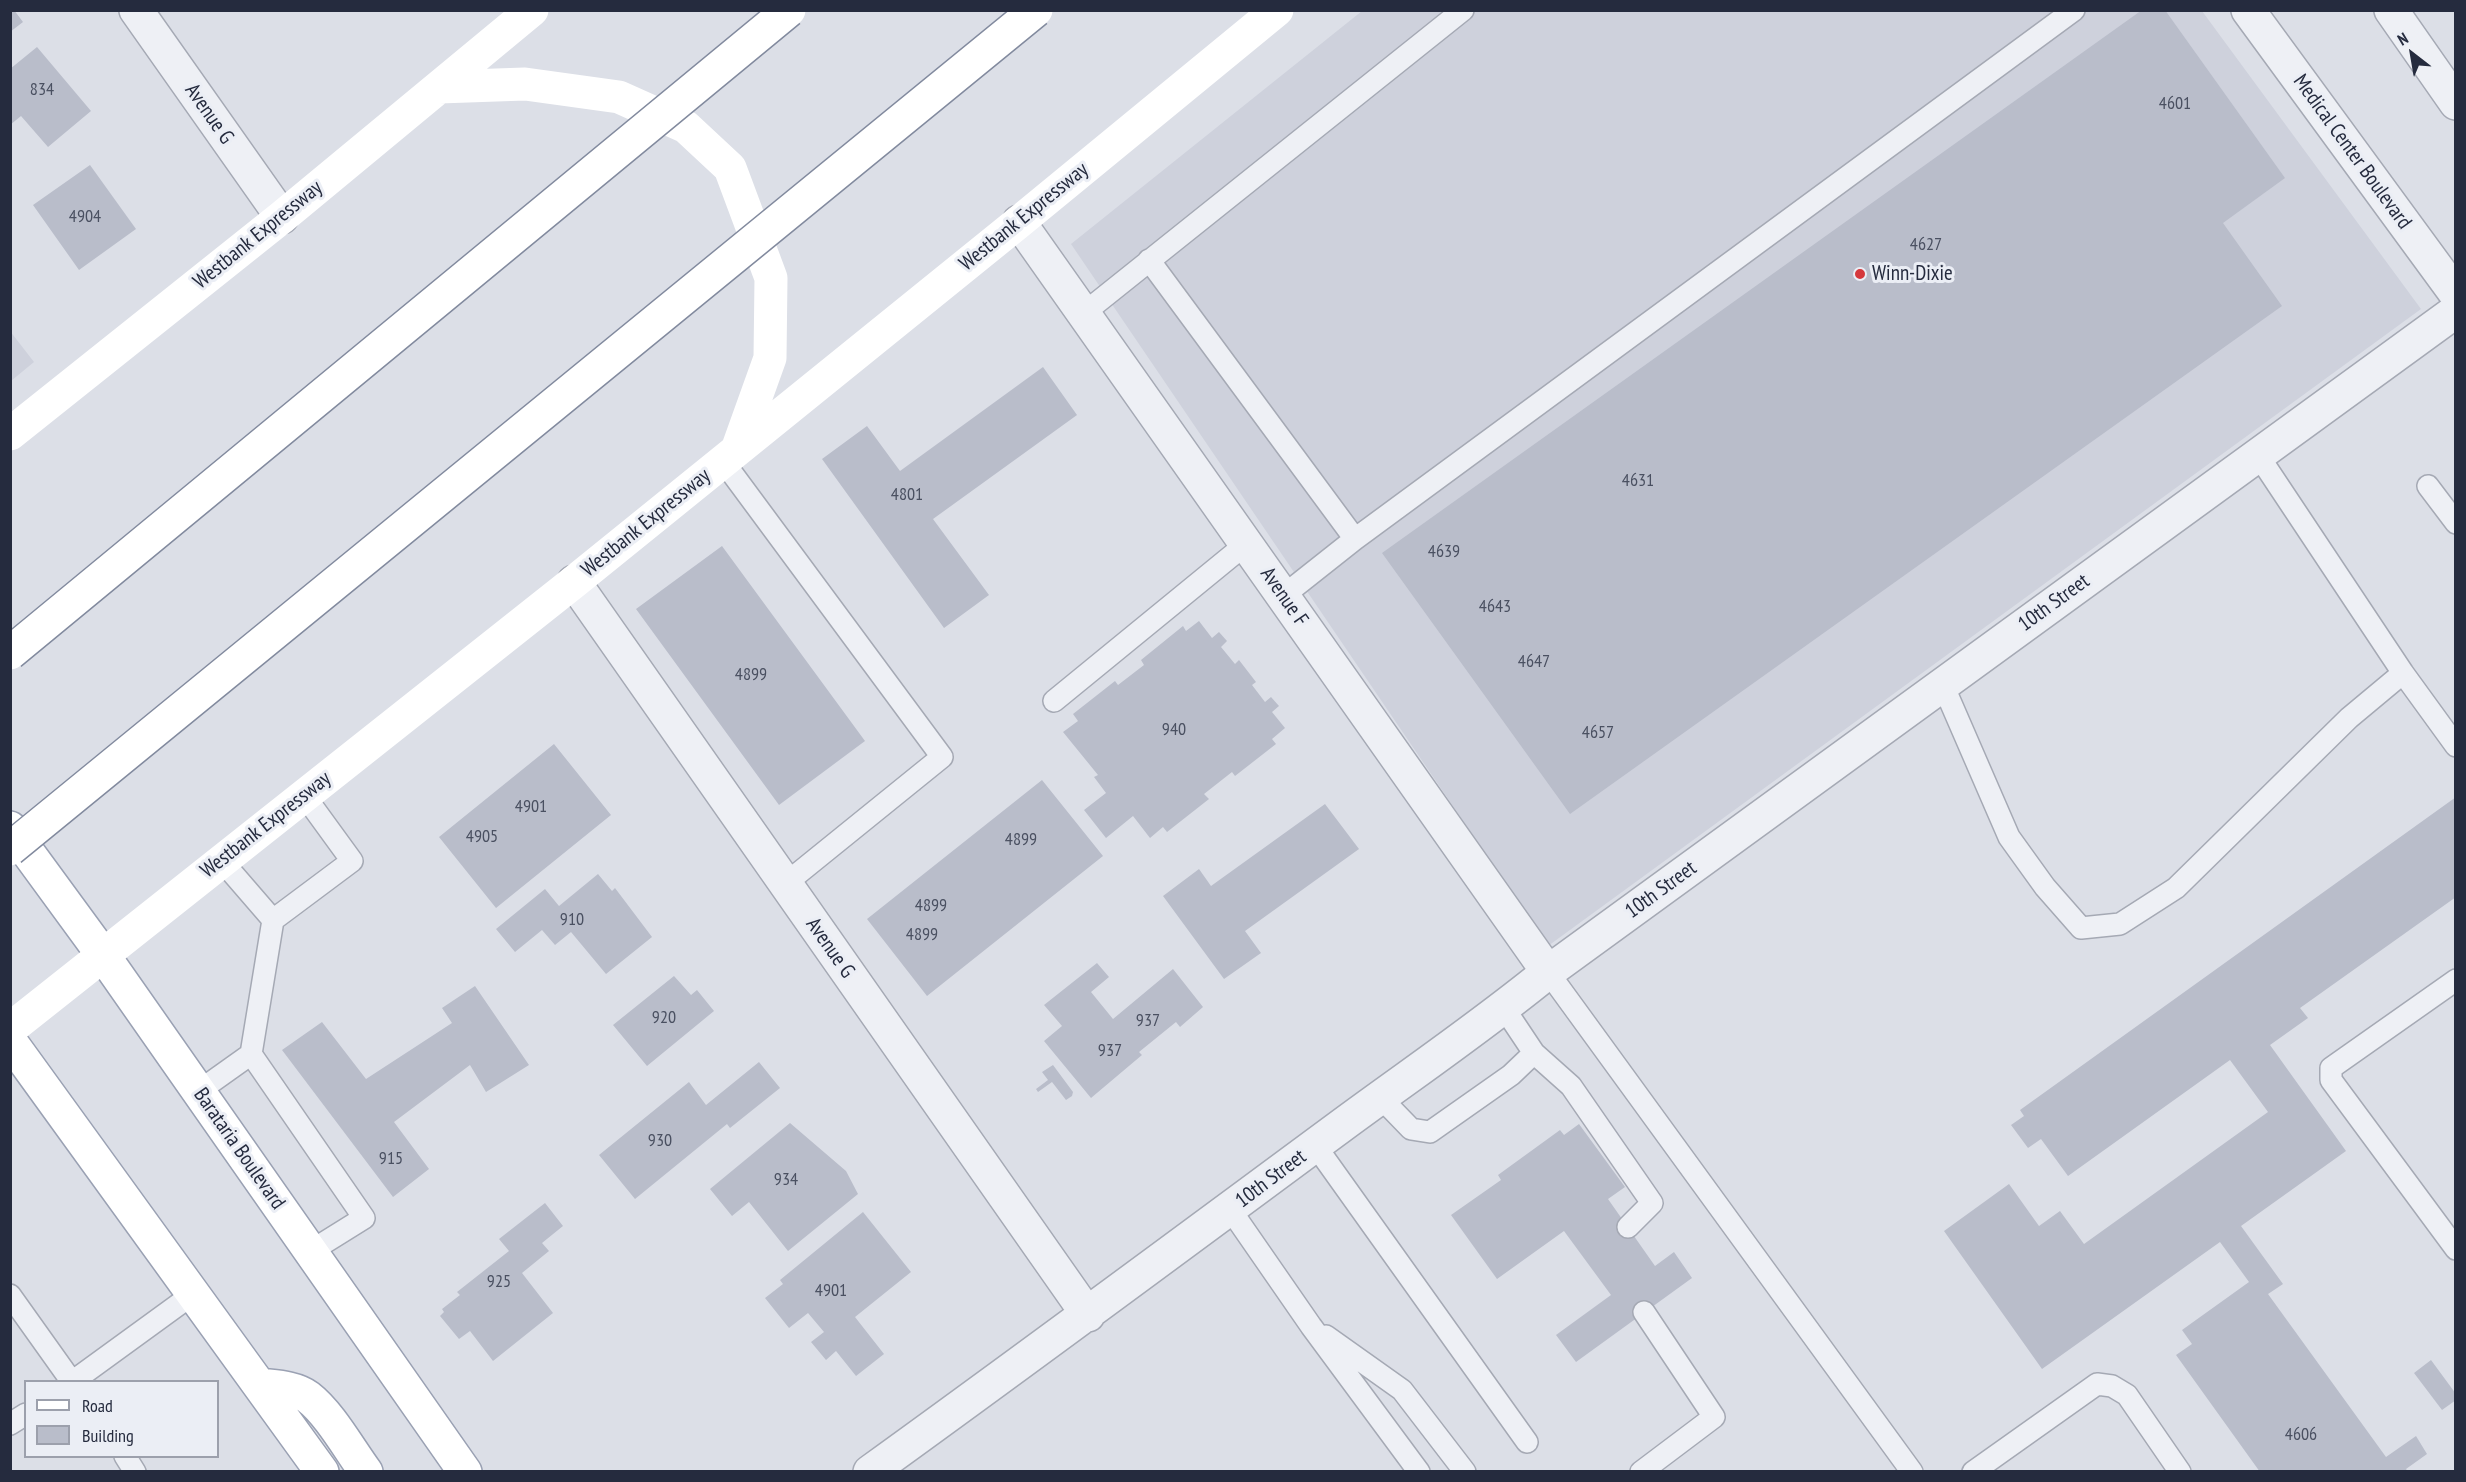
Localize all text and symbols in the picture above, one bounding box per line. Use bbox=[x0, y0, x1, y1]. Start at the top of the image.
north arrow bbox=[2382, 24, 2442, 84]
text: N bbox=[2394, 28, 2412, 49]
street label: Medical Center Boulevard bbox=[2287, 70, 2417, 234]
house number: 834 bbox=[30, 79, 54, 101]
street label: Avenue G bbox=[179, 79, 239, 149]
house number: 4601 bbox=[2159, 93, 2191, 115]
street label: Westbank Expressway bbox=[955, 157, 1093, 277]
street label: Westbank Expressway bbox=[189, 175, 327, 295]
house number: 4904 bbox=[69, 206, 101, 228]
house number: 4627 bbox=[1910, 234, 1942, 256]
place label: Winn-Dixie bbox=[1872, 261, 1953, 287]
marker: Winn-Dixie bbox=[1853, 267, 1867, 281]
street label: Westbank Expressway bbox=[577, 463, 715, 583]
house number: 4631 bbox=[1622, 470, 1654, 492]
house number: 4801 bbox=[891, 484, 923, 506]
house number: 4639 bbox=[1428, 541, 1460, 563]
street label: Avenue F bbox=[1255, 563, 1313, 631]
street label: 10th Street bbox=[2013, 569, 2095, 637]
house number: 4643 bbox=[1479, 596, 1511, 618]
house number: 4647 bbox=[1518, 651, 1550, 673]
house number: 4899 bbox=[735, 664, 767, 686]
house number: 940 bbox=[1162, 719, 1186, 741]
house number: 4657 bbox=[1582, 722, 1614, 744]
street label: Westbank Expressway bbox=[196, 766, 336, 884]
house number: 4901 bbox=[515, 796, 547, 818]
house number: 4905 bbox=[466, 826, 498, 848]
house number: 4899 bbox=[1005, 829, 1037, 851]
street label: 10th Street bbox=[1620, 856, 1702, 924]
house number: 4899 bbox=[915, 895, 947, 917]
house number: 910 bbox=[560, 909, 584, 931]
street label: Avenue G bbox=[800, 913, 860, 983]
house number: 4899 bbox=[906, 924, 938, 946]
house number: 920 bbox=[652, 1007, 676, 1029]
house number: 937 bbox=[1136, 1010, 1160, 1032]
house number: 937 bbox=[1098, 1040, 1122, 1062]
street label: Barataria Boulevard bbox=[188, 1083, 290, 1215]
house number: 930 bbox=[648, 1130, 672, 1152]
street label: 10th Street bbox=[1231, 1144, 1311, 1214]
house number: 915 bbox=[379, 1148, 403, 1170]
house number: 934 bbox=[774, 1169, 798, 1191]
house number: 925 bbox=[487, 1271, 511, 1293]
house number: 4901 bbox=[815, 1280, 847, 1302]
legend bbox=[24, 1380, 219, 1458]
text: Road bbox=[82, 1394, 113, 1417]
text: Building bbox=[82, 1424, 134, 1447]
house number: 4606 bbox=[2285, 1424, 2317, 1446]

